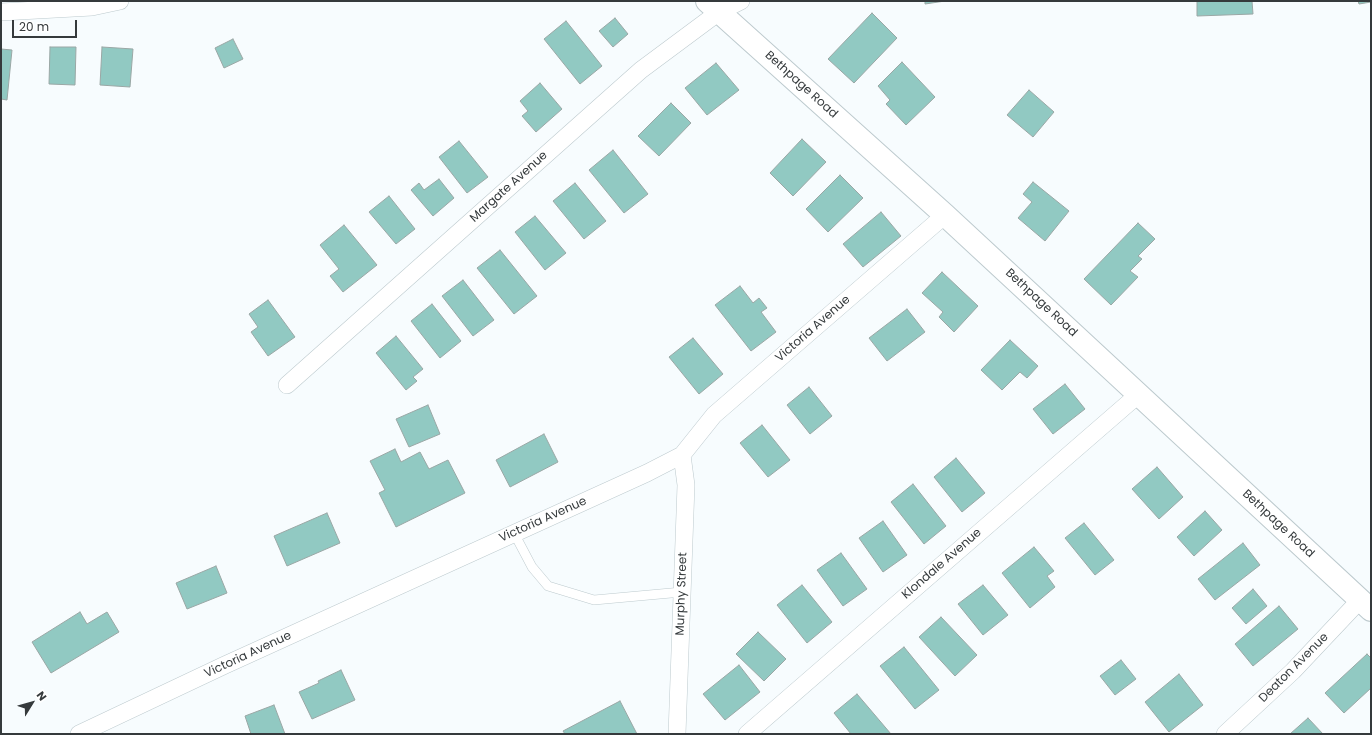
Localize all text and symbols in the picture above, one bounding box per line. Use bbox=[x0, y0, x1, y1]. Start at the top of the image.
scale bar bbox=[14, 12, 79, 38]
text: 20 m bbox=[19, 18, 49, 35]
street label: Bethpage Road bbox=[762, 49, 840, 121]
street label: Margate Avenue bbox=[467, 148, 551, 226]
street label: Bethpage Road bbox=[1002, 266, 1080, 340]
street label: Victoria Avenue bbox=[773, 293, 853, 365]
street label: Bethpage Road bbox=[1239, 487, 1317, 561]
street label: Victoria Avenue bbox=[497, 494, 589, 546]
street label: Klondale Avenue bbox=[899, 526, 985, 602]
street label: Murphy Street bbox=[673, 552, 691, 636]
street label: Victoria Avenue bbox=[202, 629, 294, 681]
street label: Deaton Avenue bbox=[1256, 630, 1332, 706]
north arrow bbox=[12, 683, 52, 723]
text: N bbox=[33, 688, 50, 704]

